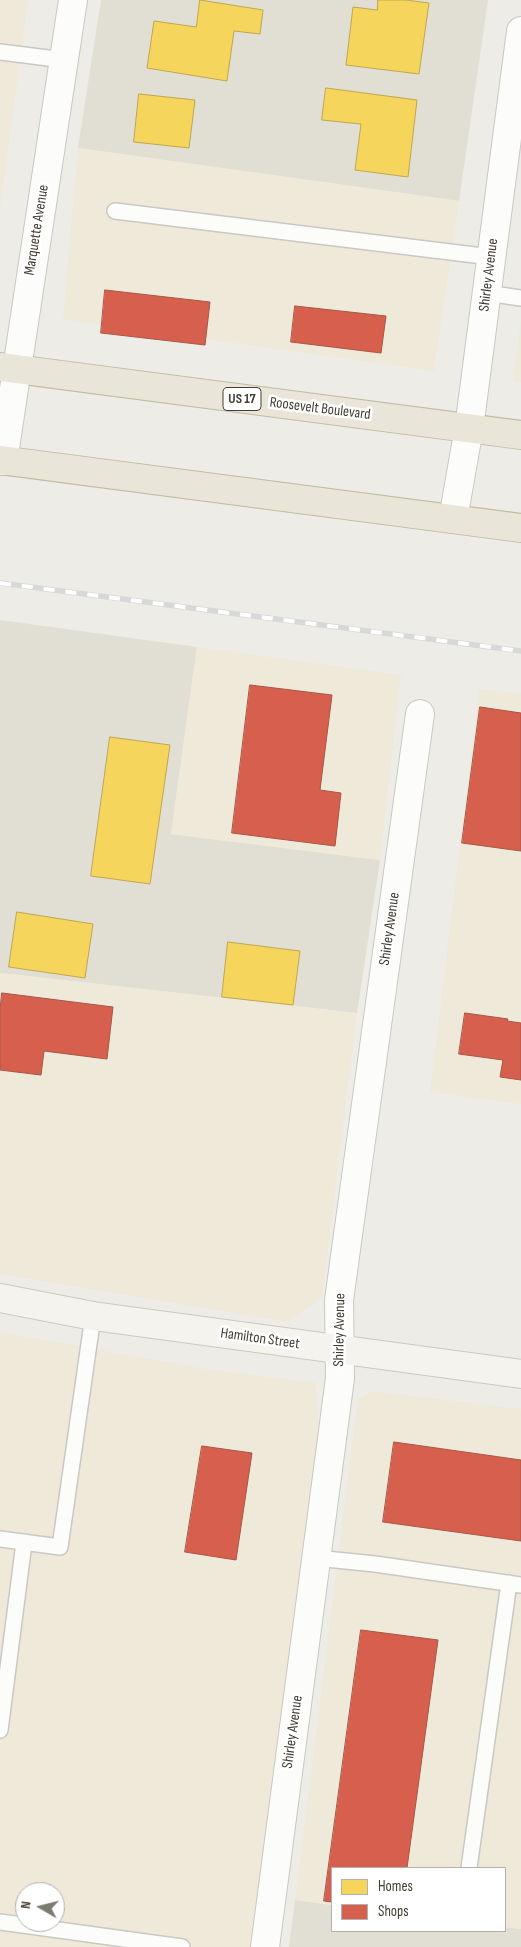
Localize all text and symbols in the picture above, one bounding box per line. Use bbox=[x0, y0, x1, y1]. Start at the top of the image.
street label: Marquette Avenue bbox=[21, 183, 53, 277]
street label: Shirley Avenue bbox=[476, 237, 502, 313]
road number: US 17 bbox=[223, 388, 261, 410]
street label: Roosevelt Boulevard bbox=[269, 394, 371, 424]
street label: Shirley Avenue bbox=[376, 891, 404, 967]
street label: Shirley Avenue bbox=[330, 1293, 350, 1367]
street label: Hamilton Street bbox=[219, 1325, 301, 1353]
street label: Shirley Avenue bbox=[279, 1694, 307, 1770]
legend bbox=[331, 1867, 506, 1932]
text: Homes bbox=[378, 1877, 413, 1896]
north arrow bbox=[15, 1882, 65, 1932]
text: N bbox=[17, 1900, 35, 1910]
text: Shops bbox=[378, 1902, 409, 1921]

